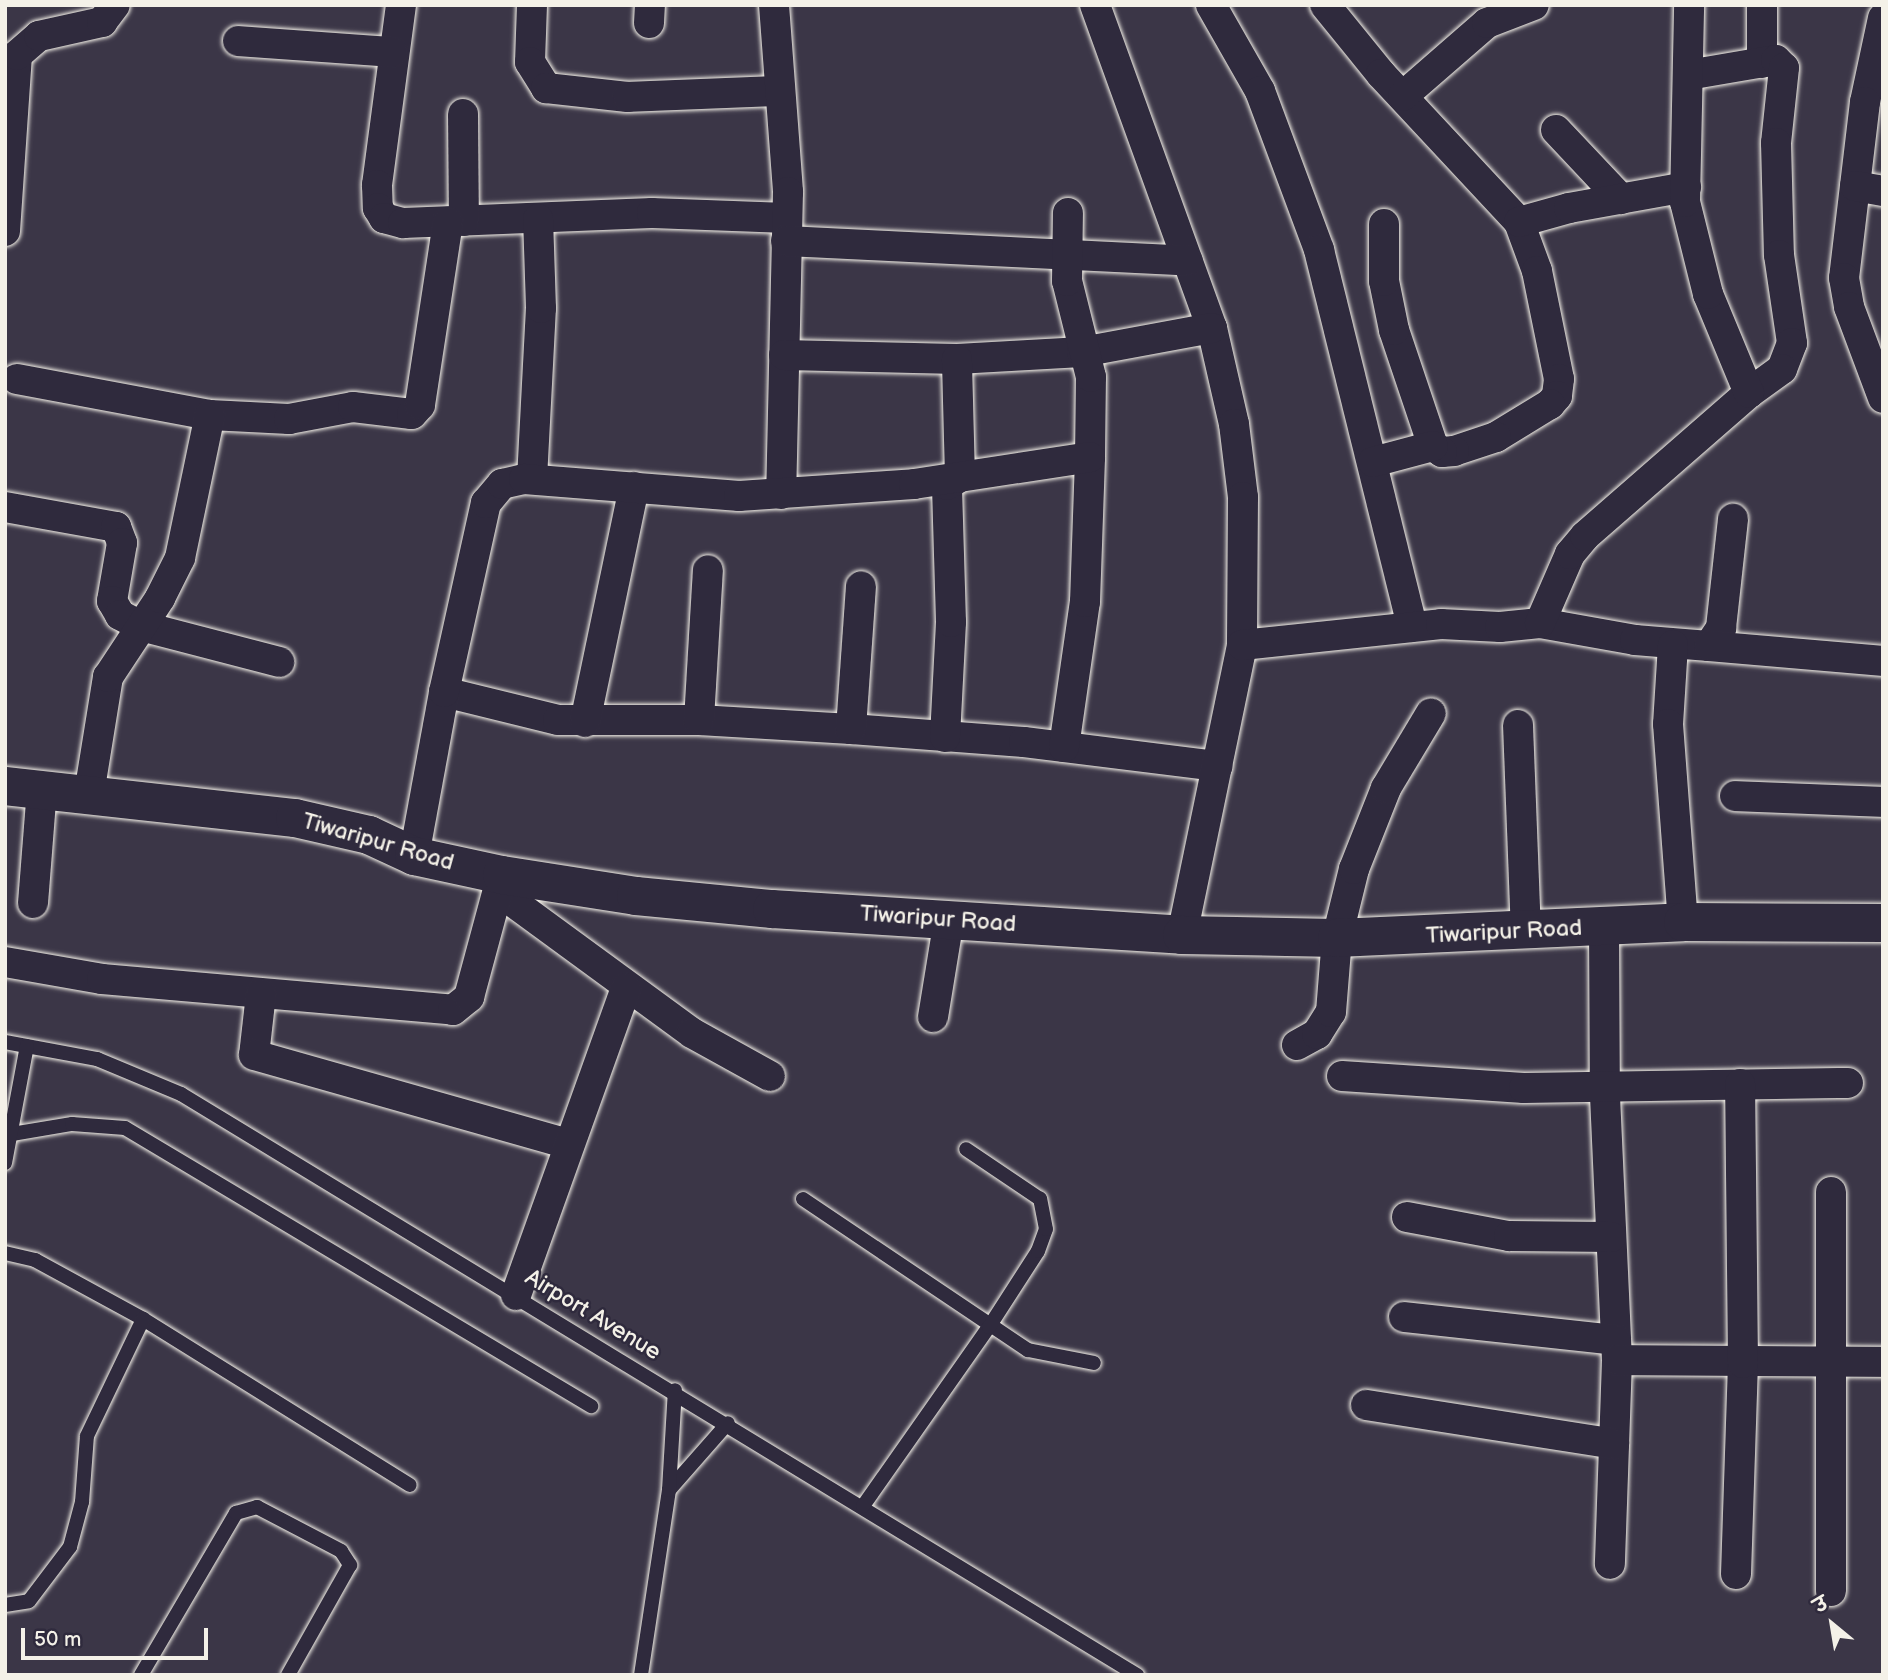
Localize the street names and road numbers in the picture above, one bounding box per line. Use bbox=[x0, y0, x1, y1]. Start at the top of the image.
street label: Tiwaripur Road bbox=[299, 807, 457, 877]
street label: Tiwaripur Road bbox=[859, 900, 1017, 938]
street label: Tiwaripur Road bbox=[1425, 914, 1583, 950]
street label: Airport Avenue bbox=[520, 1264, 666, 1366]

